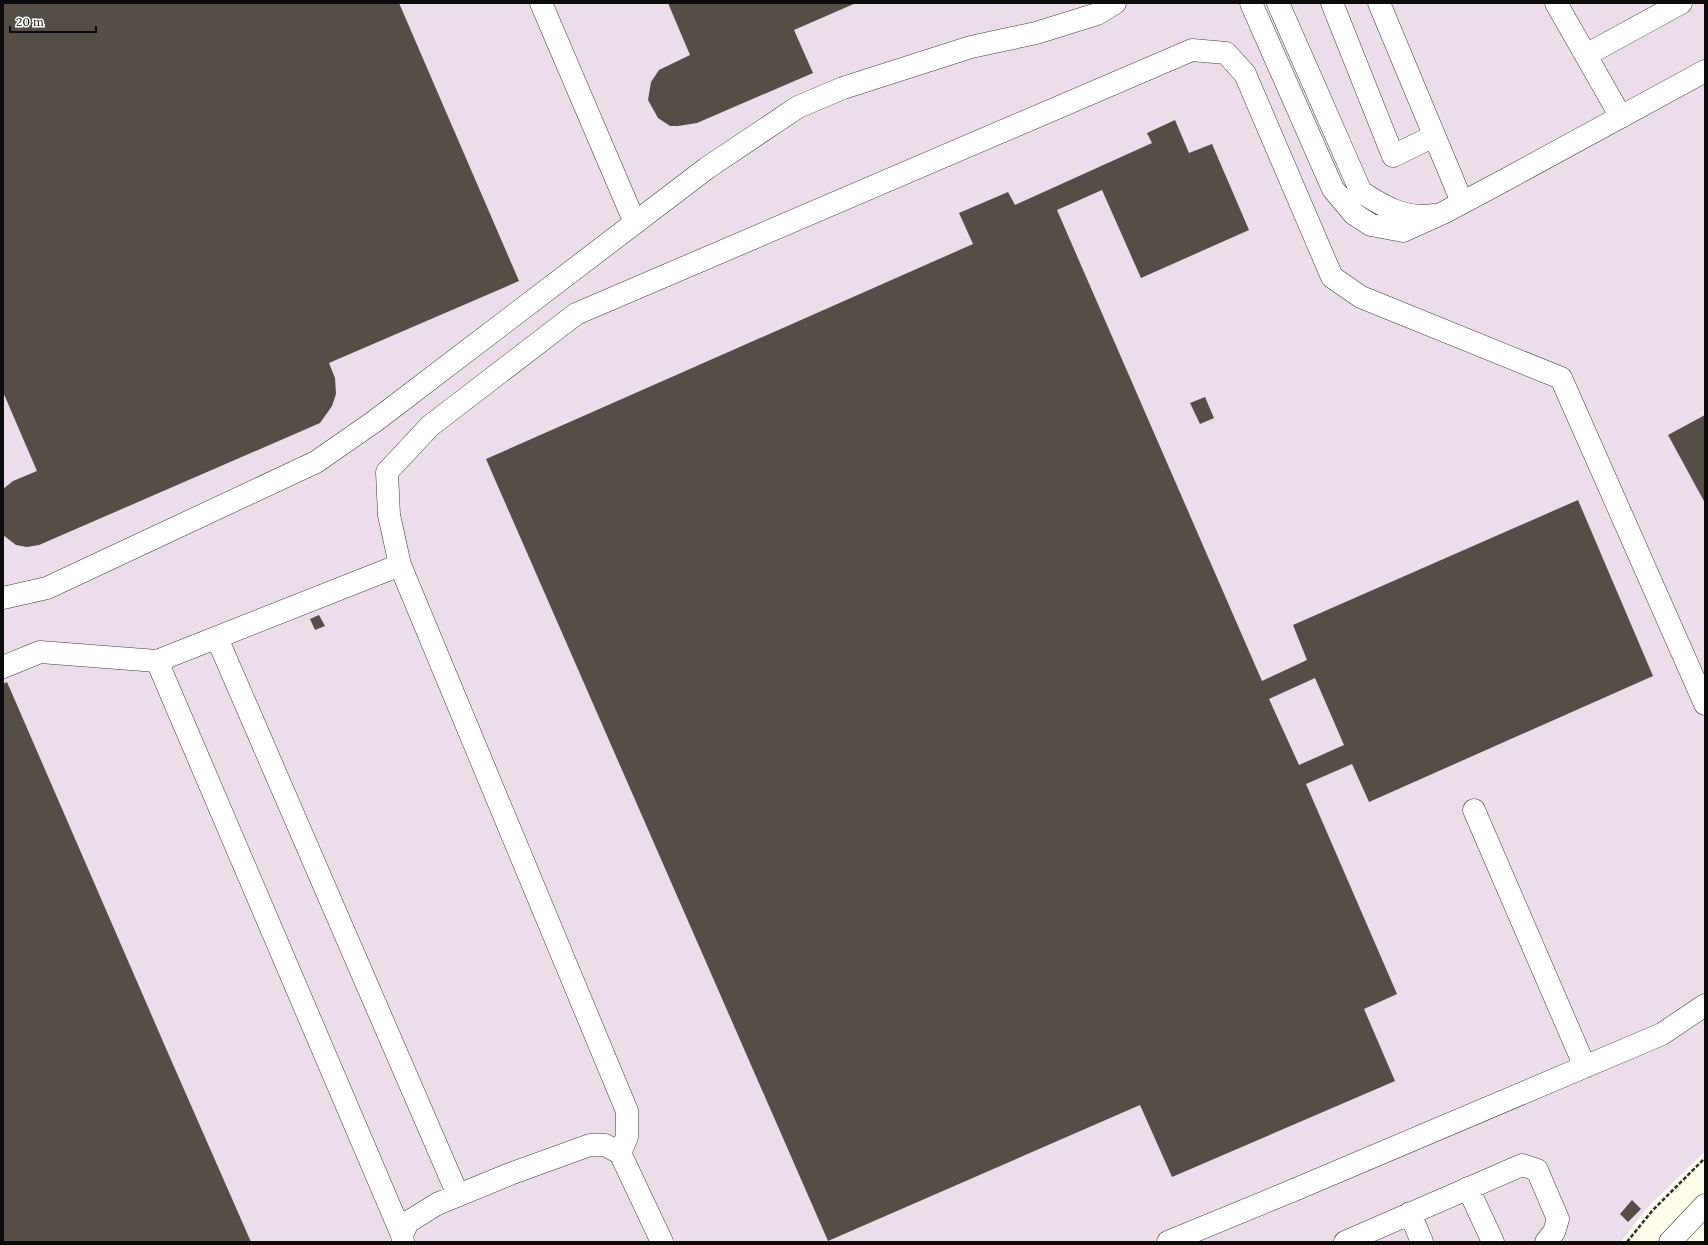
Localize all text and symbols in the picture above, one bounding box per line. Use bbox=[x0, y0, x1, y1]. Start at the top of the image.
scale bar bbox=[10, 8, 96, 34]
text: 20 m bbox=[16, 14, 44, 29]

